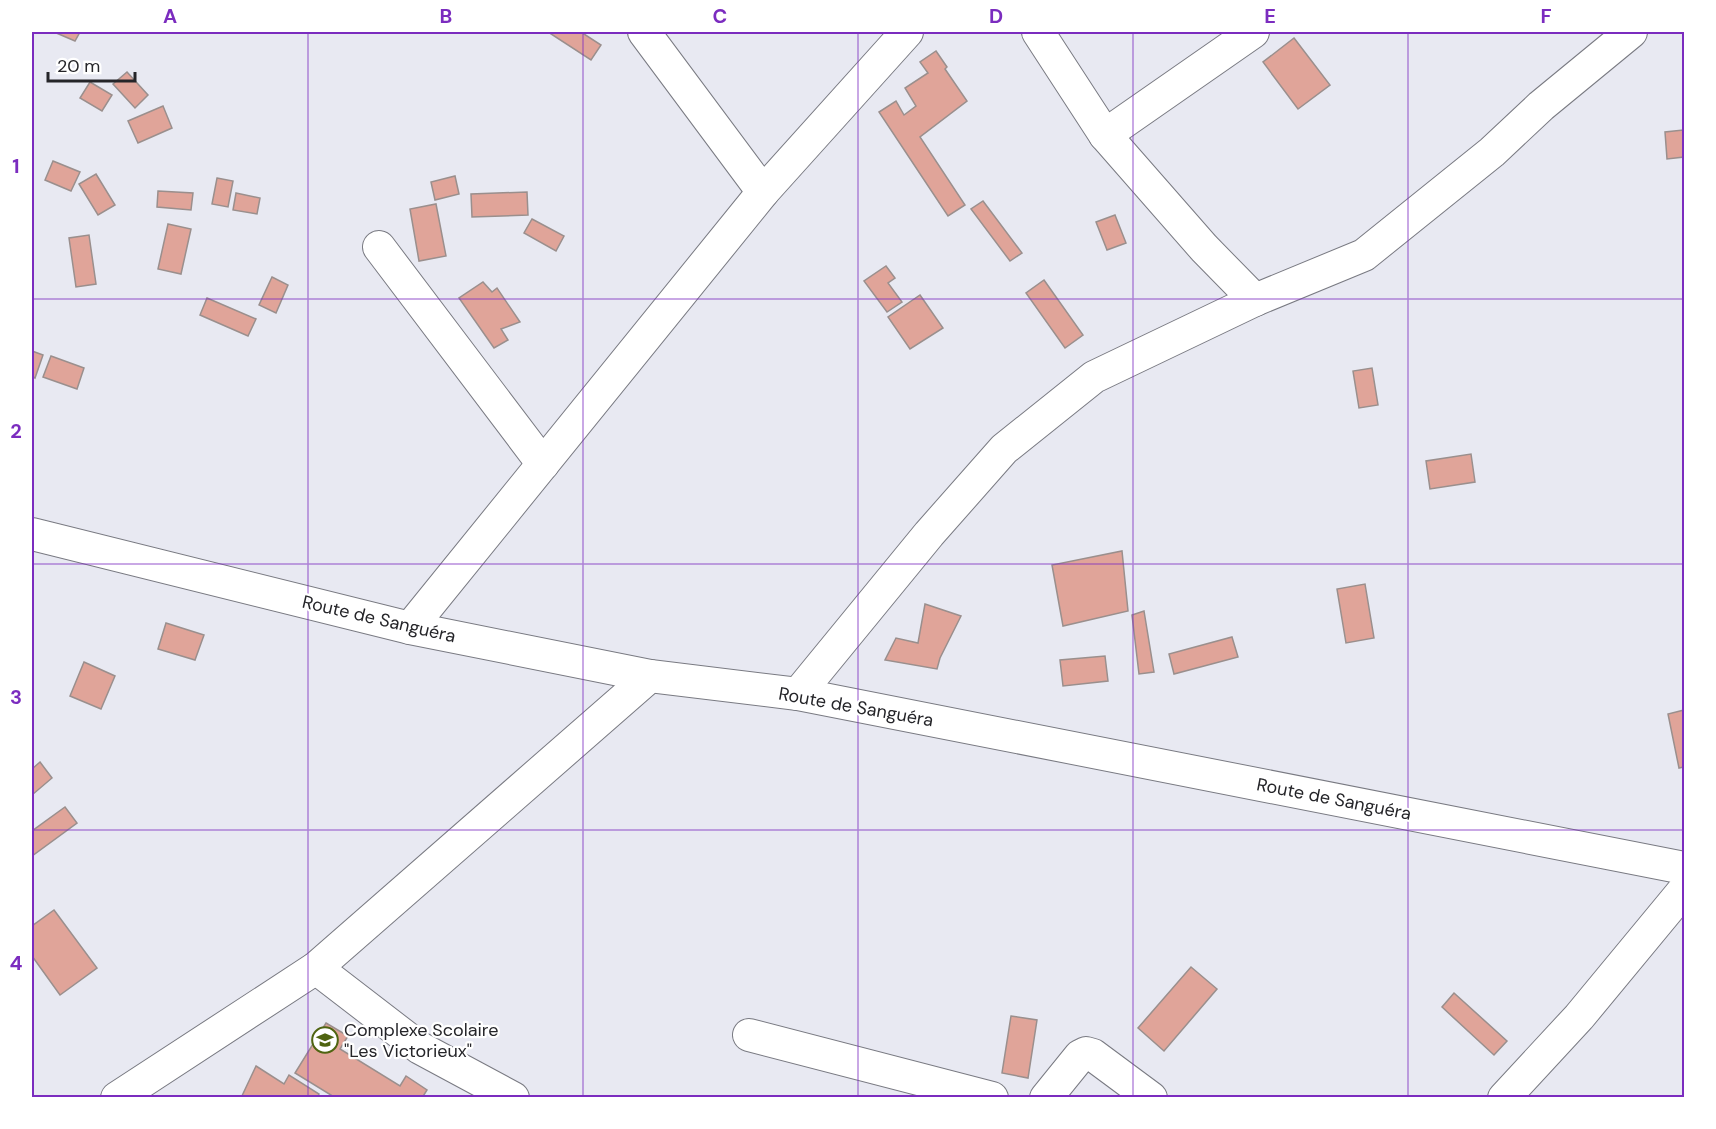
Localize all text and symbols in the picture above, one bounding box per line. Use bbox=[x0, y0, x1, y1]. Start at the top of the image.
text: A bbox=[163, 3, 177, 29]
text: B bbox=[440, 3, 452, 29]
text: C bbox=[713, 3, 727, 29]
text: D bbox=[989, 3, 1003, 29]
text: E bbox=[1264, 3, 1276, 29]
text: F bbox=[1540, 3, 1552, 29]
scale bar bbox=[48, 45, 135, 83]
text: 20 m bbox=[57, 54, 100, 78]
text: 1 bbox=[12, 153, 20, 179]
text: 2 bbox=[10, 418, 22, 444]
street label: Route de Sanguéra bbox=[300, 590, 458, 648]
street label: Route de Sanguéra bbox=[777, 682, 935, 732]
text: 3 bbox=[10, 684, 22, 710]
street label: Route de Sanguéra bbox=[1255, 772, 1413, 826]
text: 4 bbox=[10, 950, 23, 976]
place label: Complexe Scolaire "Les Victorieux" bbox=[344, 1018, 498, 1063]
school or university icon: Complexe Scolaire "Les Victorieux" bbox=[310, 1025, 340, 1055]

